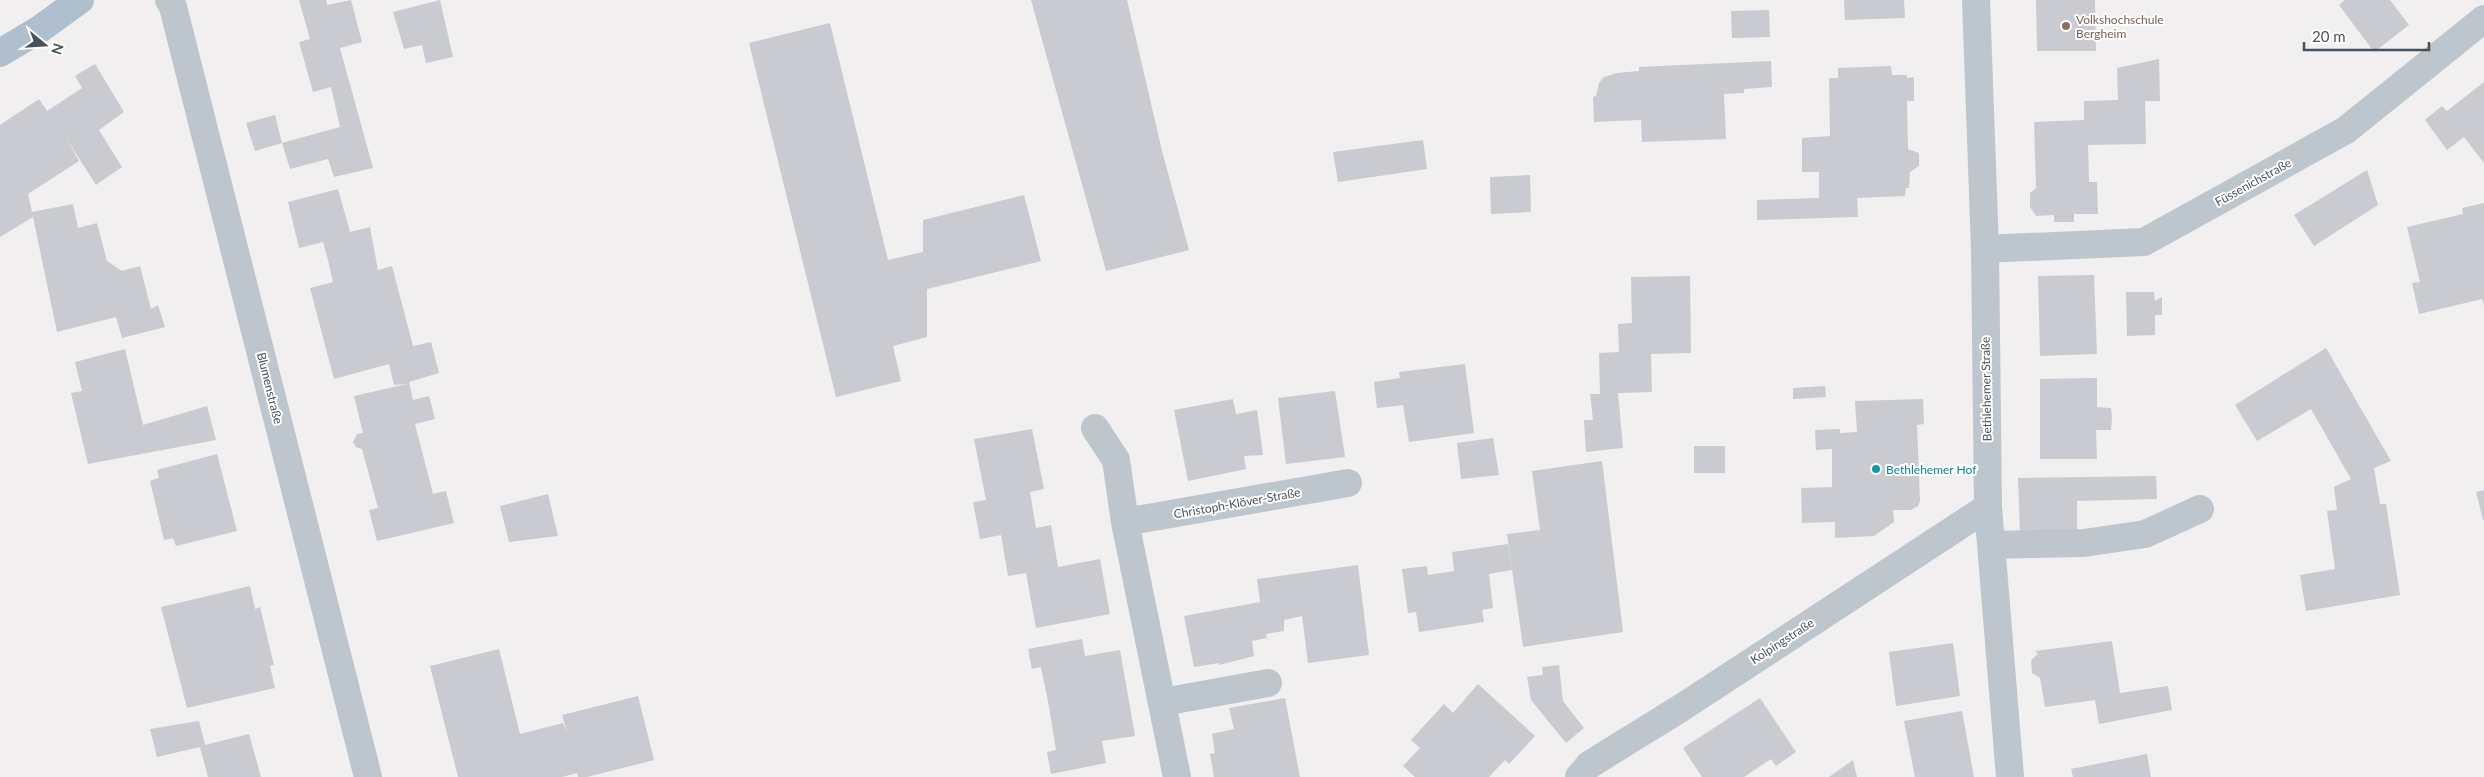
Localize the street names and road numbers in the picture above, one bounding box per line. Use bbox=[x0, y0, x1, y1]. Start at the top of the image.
street label: Füssenichstraße bbox=[2212, 155, 2294, 209]
street label: Bethlehemer Straße bbox=[1978, 337, 1994, 441]
street label: Blumenstraße bbox=[254, 351, 286, 425]
street label: Christoph-Klöver-Straße bbox=[1172, 484, 1302, 522]
street label: Kolpingstraße bbox=[1747, 615, 1817, 667]

